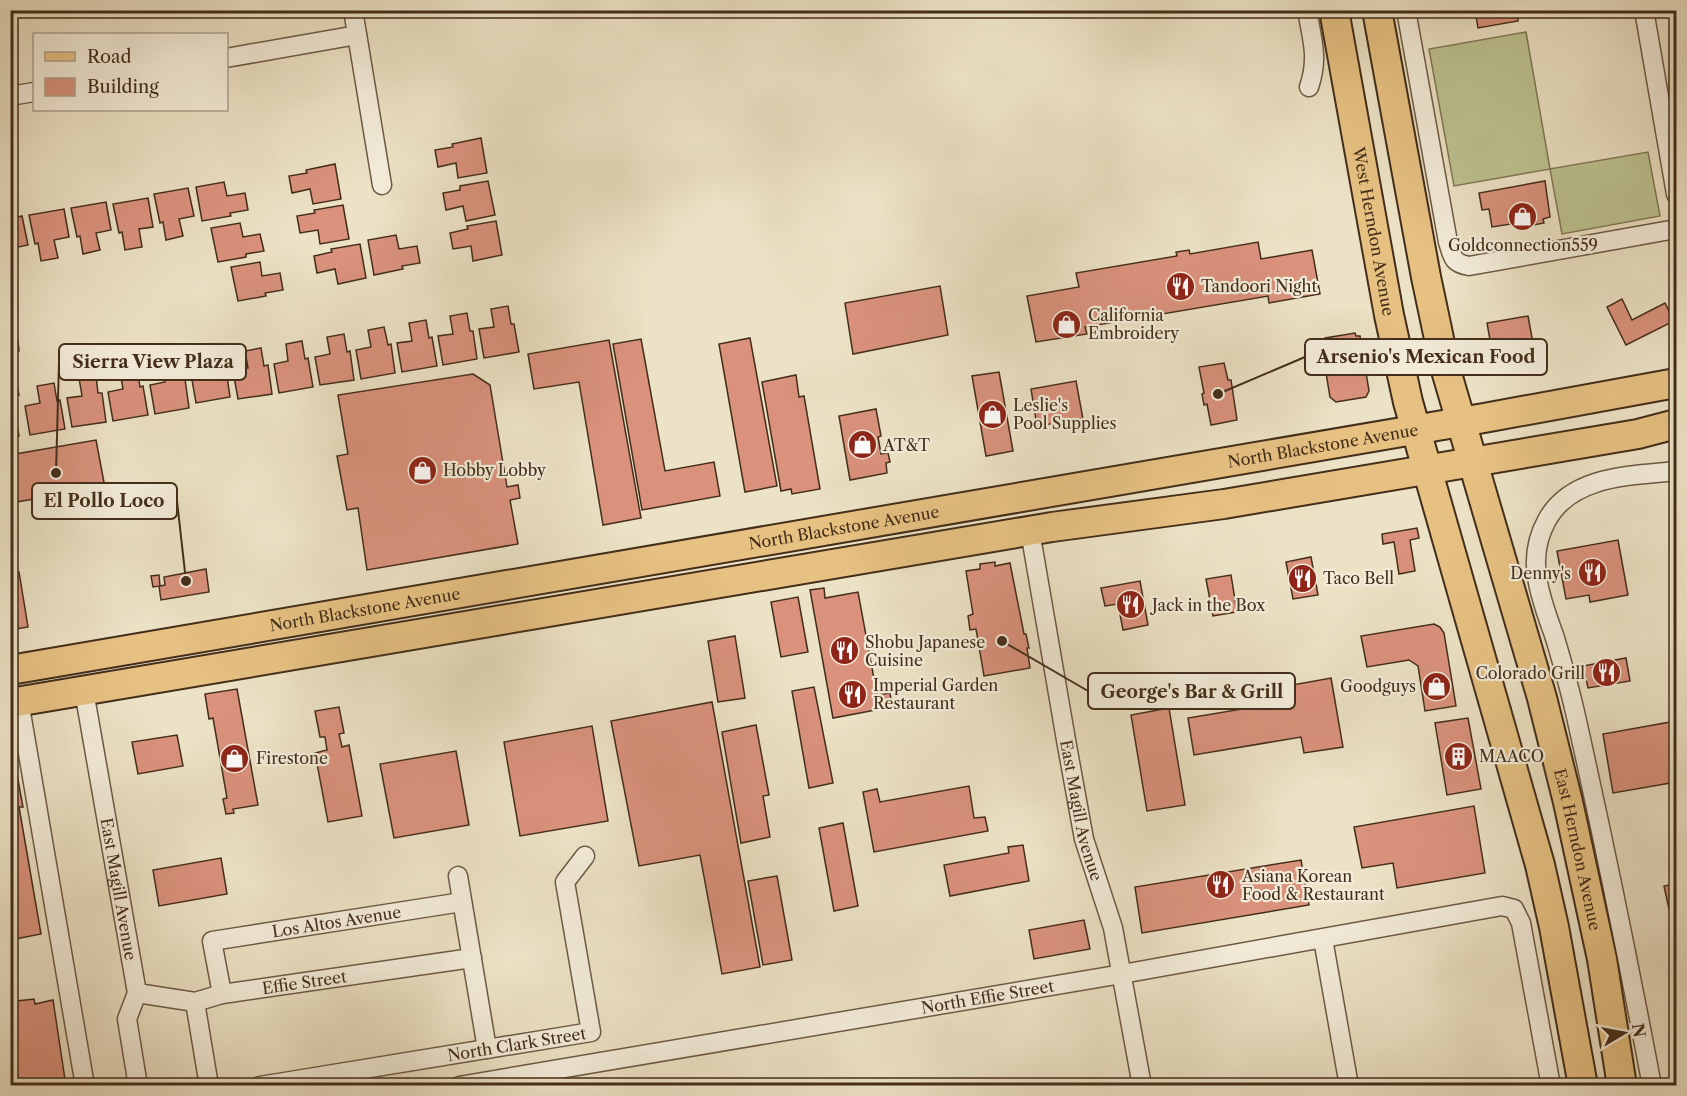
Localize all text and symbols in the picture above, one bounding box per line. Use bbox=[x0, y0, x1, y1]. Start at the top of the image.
legend bbox=[33, 33, 228, 111]
text: Road bbox=[87, 46, 132, 68]
text: Building bbox=[87, 76, 159, 98]
street label: West Herndon Avenue bbox=[1349, 144, 1399, 317]
shop icon: Goldconnection559 bbox=[1507, 201, 1539, 233]
place label: Goldconnection559 bbox=[1448, 235, 1598, 255]
restaurant icon: Tandoori Night bbox=[1164, 270, 1196, 302]
place label: Tandoori Night bbox=[1201, 276, 1318, 296]
place label: California Embroidery bbox=[1088, 305, 1180, 343]
shop icon: California Embroidery bbox=[1051, 308, 1083, 340]
callout: Arsenio's Mexican Food bbox=[1305, 339, 1547, 375]
callout: Sierra View Plaza bbox=[59, 344, 246, 380]
text: Arsenio's Mexican Food bbox=[1316, 346, 1535, 368]
text: Sierra View Plaza bbox=[72, 351, 234, 373]
place label: Leslie's Pool Supplies bbox=[1013, 395, 1117, 433]
shop icon: Leslie's Pool Supplies bbox=[976, 398, 1008, 430]
street label: North Blackstone Avenue bbox=[1226, 419, 1420, 472]
shop icon: AT&T bbox=[846, 429, 878, 461]
place label: AT&T bbox=[882, 435, 930, 455]
shop icon: Hobby Lobby bbox=[406, 454, 438, 486]
place label: Hobby Lobby bbox=[443, 460, 547, 480]
callout: El Pollo Loco bbox=[32, 483, 177, 519]
text: El Pollo Loco bbox=[43, 490, 165, 512]
street label: North Blackstone Avenue bbox=[747, 501, 941, 554]
restaurant icon: Denny's bbox=[1576, 557, 1608, 589]
restaurant icon: Taco Bell bbox=[1286, 562, 1318, 594]
place label: Denny's bbox=[1510, 563, 1571, 583]
place label: Taco Bell bbox=[1323, 568, 1394, 588]
street label: North Blackstone Avenue bbox=[268, 583, 462, 635]
restaurant icon: Jack in the Box bbox=[1115, 589, 1147, 621]
place label: Jack in the Box bbox=[1149, 595, 1266, 615]
place label: Shobu Japanese Cuisine bbox=[865, 632, 985, 670]
restaurant icon: Shobu Japanese Cuisine bbox=[828, 635, 860, 667]
restaurant icon: Colorado Grill bbox=[1590, 657, 1622, 689]
place label: Colorado Grill bbox=[1475, 663, 1585, 683]
shop icon: Goodguys bbox=[1421, 670, 1453, 702]
callout: George's Bar & Grill bbox=[1088, 673, 1295, 709]
place label: Imperial Garden Restaurant bbox=[873, 675, 998, 713]
place label: Goodguys bbox=[1340, 676, 1416, 696]
restaurant icon: Imperial Garden Restaurant bbox=[836, 678, 868, 710]
text: George's Bar & Grill bbox=[1101, 681, 1283, 703]
street label: East Magill Avenue bbox=[1056, 738, 1107, 883]
building icon: MAACO bbox=[1442, 740, 1474, 772]
shop icon: Firestone bbox=[219, 742, 251, 774]
place label: MAACO bbox=[1479, 746, 1544, 766]
place label: Firestone bbox=[256, 748, 328, 768]
street label: East Herndon Avenue bbox=[1550, 766, 1606, 932]
street label: East Magill Avenue bbox=[96, 816, 141, 962]
place label: Asiana Korean Food & Restaurant bbox=[1241, 866, 1385, 904]
restaurant icon: Asiana Korean Food & Restaurant bbox=[1205, 869, 1237, 901]
street label: Los Altos Avenue bbox=[271, 902, 403, 942]
street label: Effie Street bbox=[261, 966, 348, 998]
street label: North Effie Street bbox=[920, 976, 1056, 1018]
north arrow bbox=[1594, 1003, 1654, 1063]
text: N bbox=[1628, 1022, 1650, 1039]
street label: North Clark Street bbox=[446, 1023, 588, 1065]

